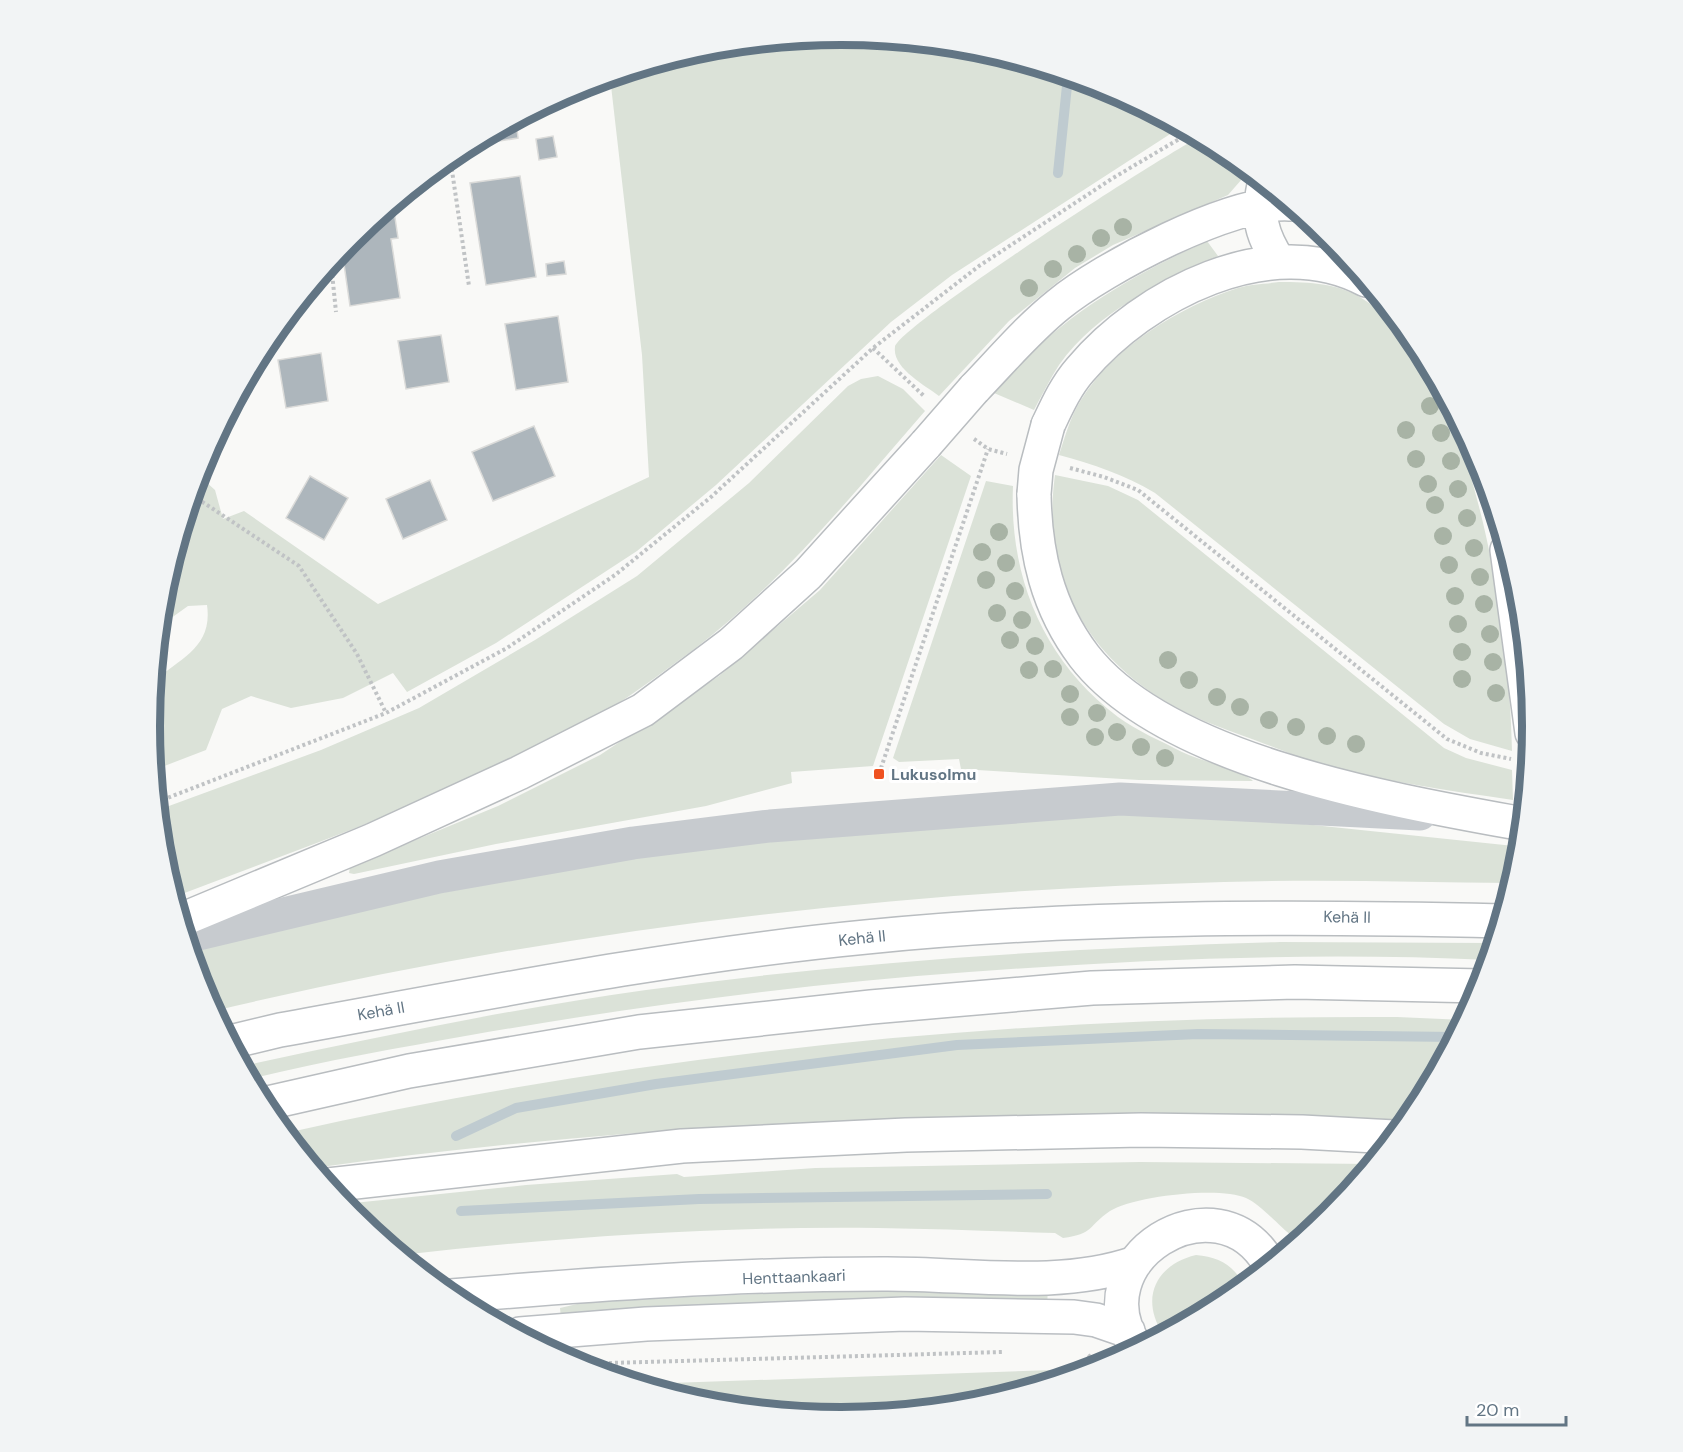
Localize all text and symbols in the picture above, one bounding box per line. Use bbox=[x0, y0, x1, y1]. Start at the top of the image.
place label: Lukusolmu bbox=[891, 764, 976, 785]
marker: Lukusolmu bbox=[872, 767, 886, 781]
street label: Kehä II bbox=[1323, 906, 1371, 928]
street label: Kehä II bbox=[837, 925, 887, 951]
street label: Kehä II bbox=[356, 997, 406, 1025]
street label: Henttaankaari bbox=[742, 1265, 846, 1289]
scale bar bbox=[1467, 1389, 1566, 1427]
text: 20 m bbox=[1476, 1398, 1519, 1422]

